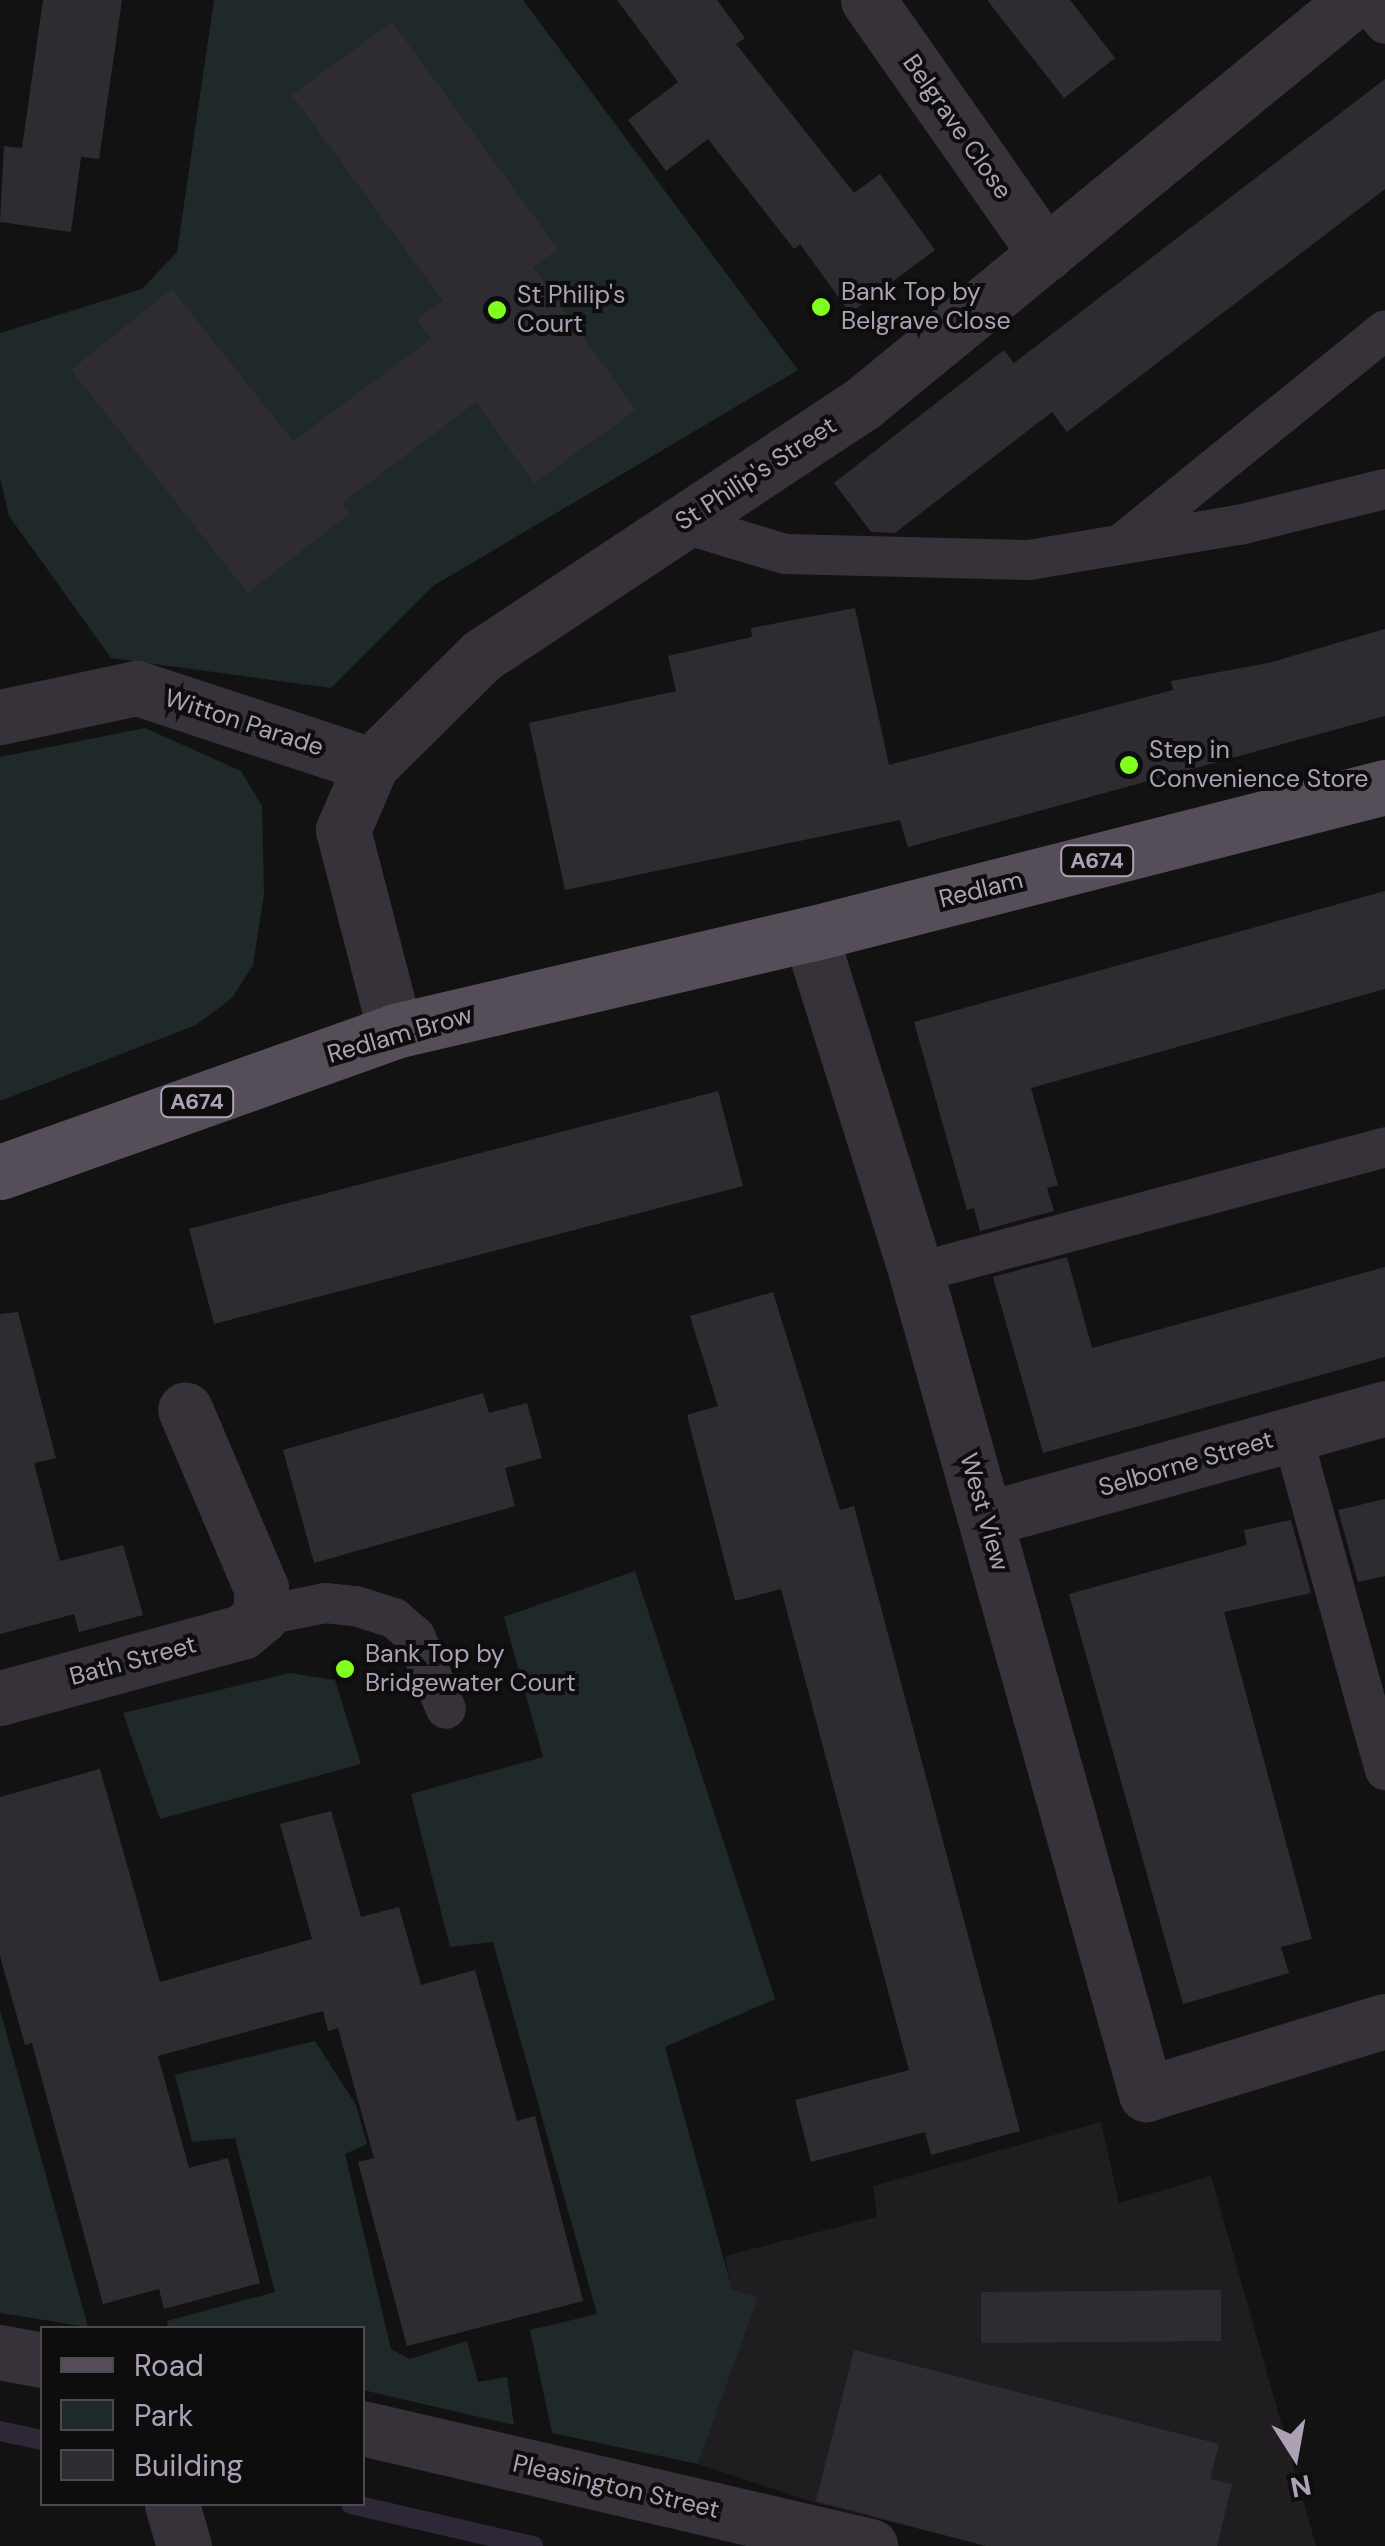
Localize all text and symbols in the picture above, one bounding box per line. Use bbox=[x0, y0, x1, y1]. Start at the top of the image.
street label: Belgrave Close bbox=[896, 49, 1018, 205]
place label: Bank Top by Belgrave Close bbox=[841, 278, 1011, 337]
place label: St Philip's Court bbox=[517, 281, 625, 340]
marker: Bank Top by Belgrave Close bbox=[810, 296, 832, 318]
marker: St Philip's Court bbox=[486, 299, 508, 321]
street label: St Philip's Street bbox=[670, 411, 842, 537]
street label: Witton Parade bbox=[161, 683, 327, 763]
place label: Step in Convenience Store bbox=[1149, 736, 1368, 795]
marker: Step in Convenience Store bbox=[1118, 754, 1140, 776]
road number: A674 bbox=[1060, 844, 1134, 878]
street label: Redlam bbox=[936, 865, 1026, 915]
street label: Redlam Brow bbox=[324, 1000, 476, 1070]
road number: A674 bbox=[160, 1085, 234, 1119]
street label: Selborne Street bbox=[1095, 1425, 1277, 1503]
street label: West View bbox=[953, 1450, 1015, 1574]
street label: Bath Street bbox=[66, 1630, 200, 1692]
place label: Bank Top by Bridgewater Court bbox=[365, 1640, 576, 1699]
marker: Bank Top by Bridgewater Court bbox=[334, 1658, 356, 1680]
legend bbox=[40, 2326, 365, 2506]
text: Road bbox=[134, 2346, 204, 2385]
text: Park bbox=[134, 2396, 193, 2435]
north arrow bbox=[1245, 2406, 1345, 2506]
text: Building bbox=[134, 2446, 243, 2485]
street label: Pleasington Street bbox=[510, 2449, 722, 2525]
text: N bbox=[1287, 2466, 1314, 2506]

